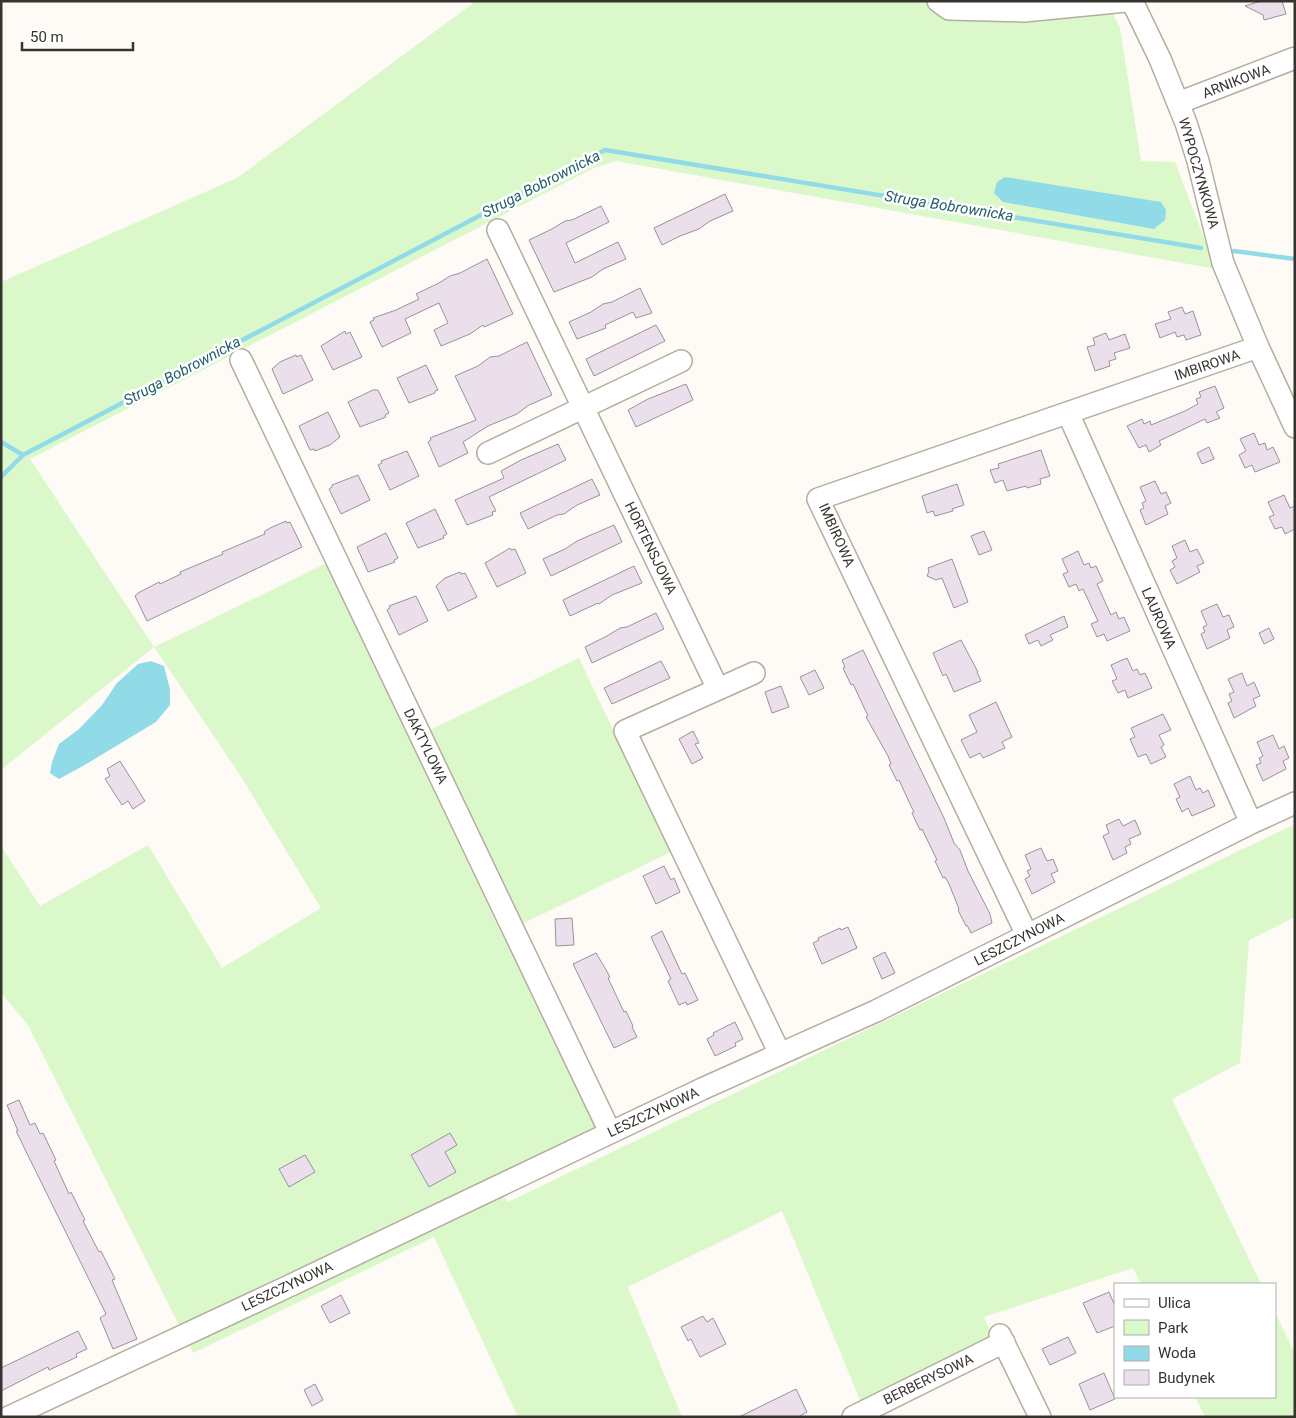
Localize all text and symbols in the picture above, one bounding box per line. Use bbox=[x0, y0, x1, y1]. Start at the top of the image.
scale bar bbox=[22, 20, 134, 52]
text: 50 m bbox=[30, 28, 64, 46]
street label: ARNIKOWA bbox=[1200, 61, 1272, 101]
street label: WYPOCZYNKOWA bbox=[1176, 116, 1222, 230]
water label: Struga Bobrownicka bbox=[479, 146, 603, 222]
water label: Struga Bobrownicka bbox=[883, 187, 1015, 225]
water label: Struga Bobrownicka bbox=[120, 332, 244, 410]
street label: IMBIROWA bbox=[1172, 346, 1242, 384]
street label: HORTENSJOWA bbox=[622, 499, 680, 597]
street label: IMBIROWA bbox=[816, 501, 858, 569]
street label: LAUROWA bbox=[1138, 585, 1180, 651]
street label: DAKTYLOWA bbox=[401, 706, 451, 786]
street label: LESZCZYNOWA bbox=[971, 909, 1067, 969]
street label: LESZCZYNOWA bbox=[605, 1084, 701, 1140]
street label: LESZCZYNOWA bbox=[239, 1258, 335, 1314]
legend bbox=[1114, 1283, 1276, 1398]
text: Ulica bbox=[1158, 1294, 1191, 1312]
text: Park bbox=[1158, 1319, 1189, 1337]
text: Woda bbox=[1158, 1344, 1196, 1362]
street label: BERBERYSOWA bbox=[881, 1350, 975, 1408]
text: Budynek bbox=[1158, 1369, 1215, 1387]

